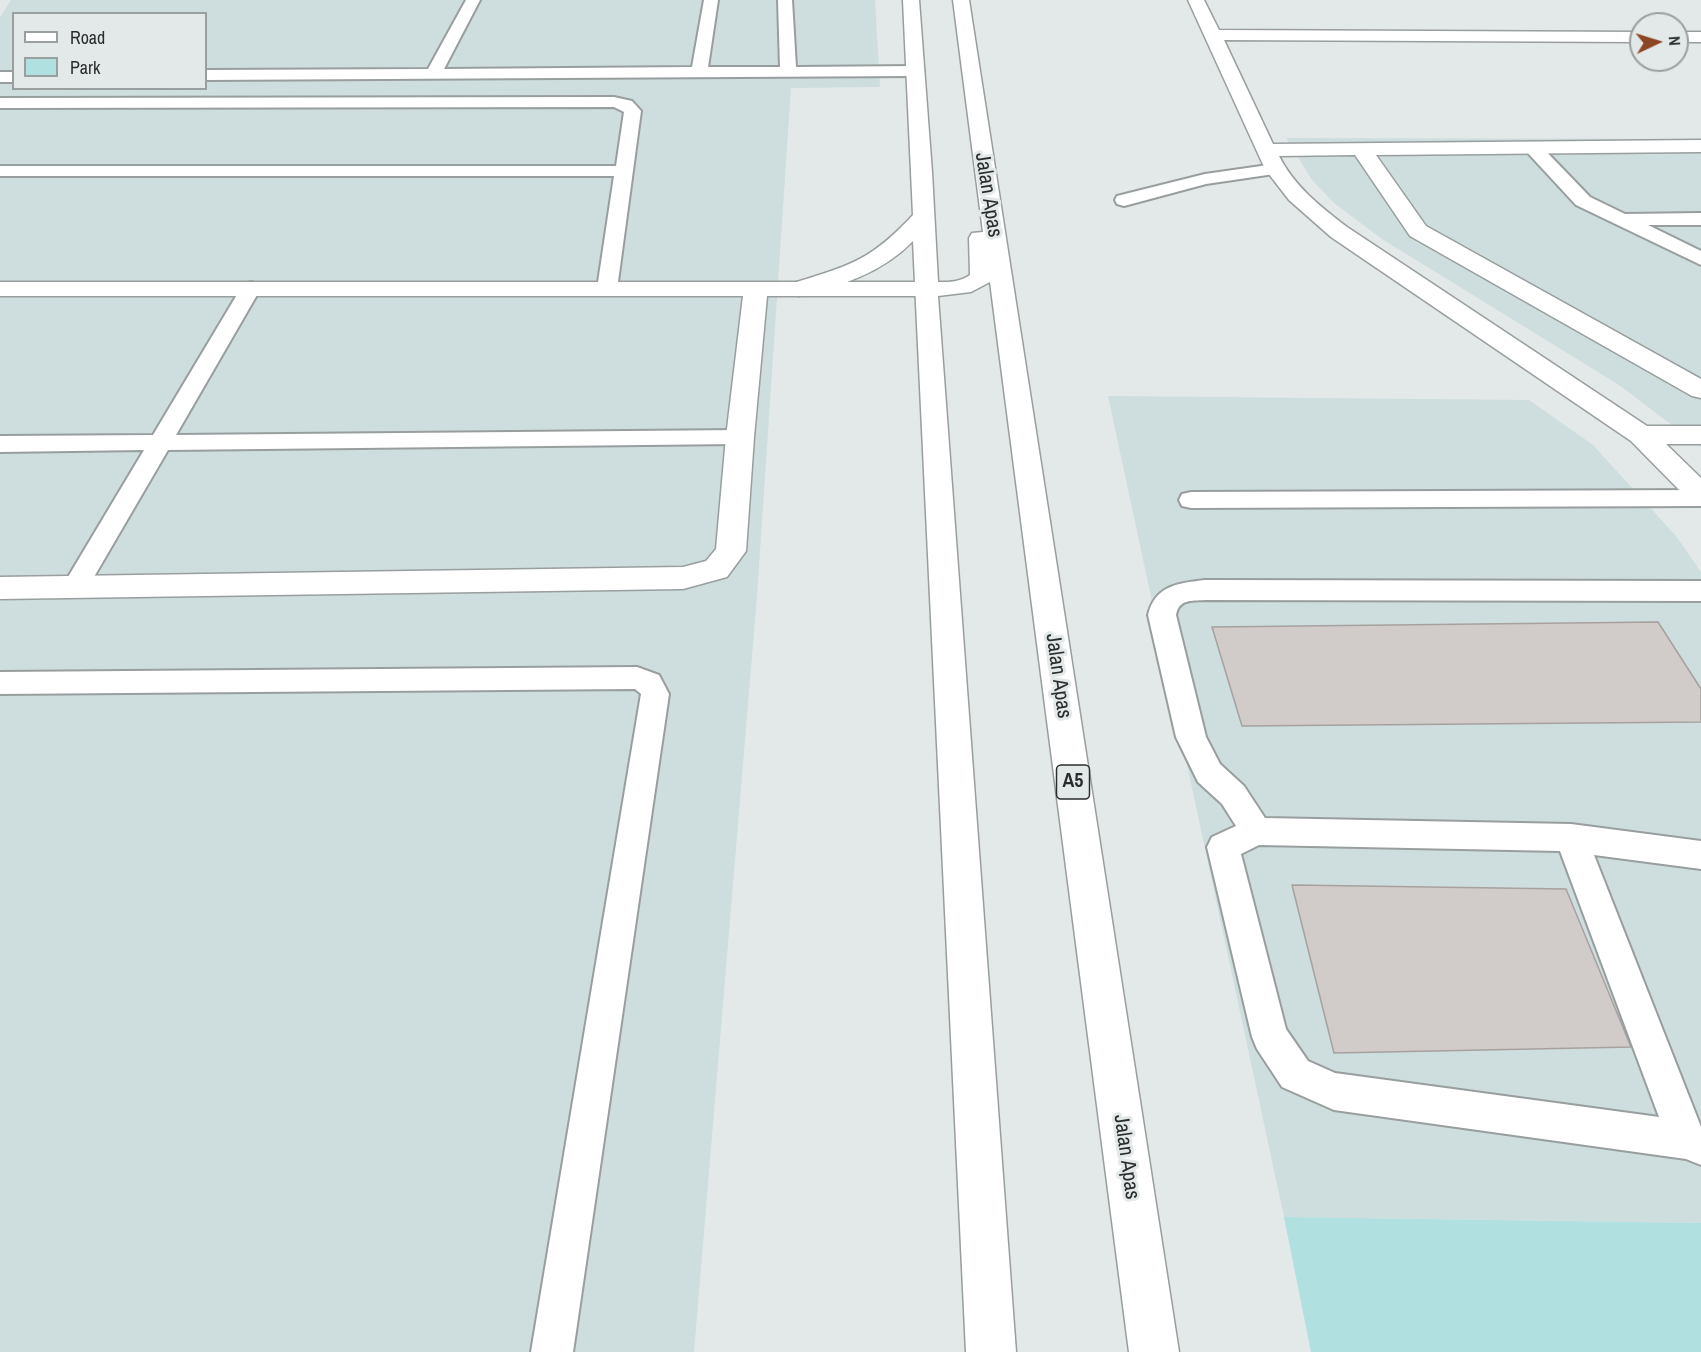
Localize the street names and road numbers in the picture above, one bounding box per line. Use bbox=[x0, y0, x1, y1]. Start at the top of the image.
street label: Jalan Apas bbox=[969, 151, 1007, 239]
street label: Jalan Apas bbox=[1040, 632, 1076, 720]
road number: A5 bbox=[1056, 765, 1090, 799]
street label: Jalan Apas bbox=[1108, 1113, 1144, 1201]

